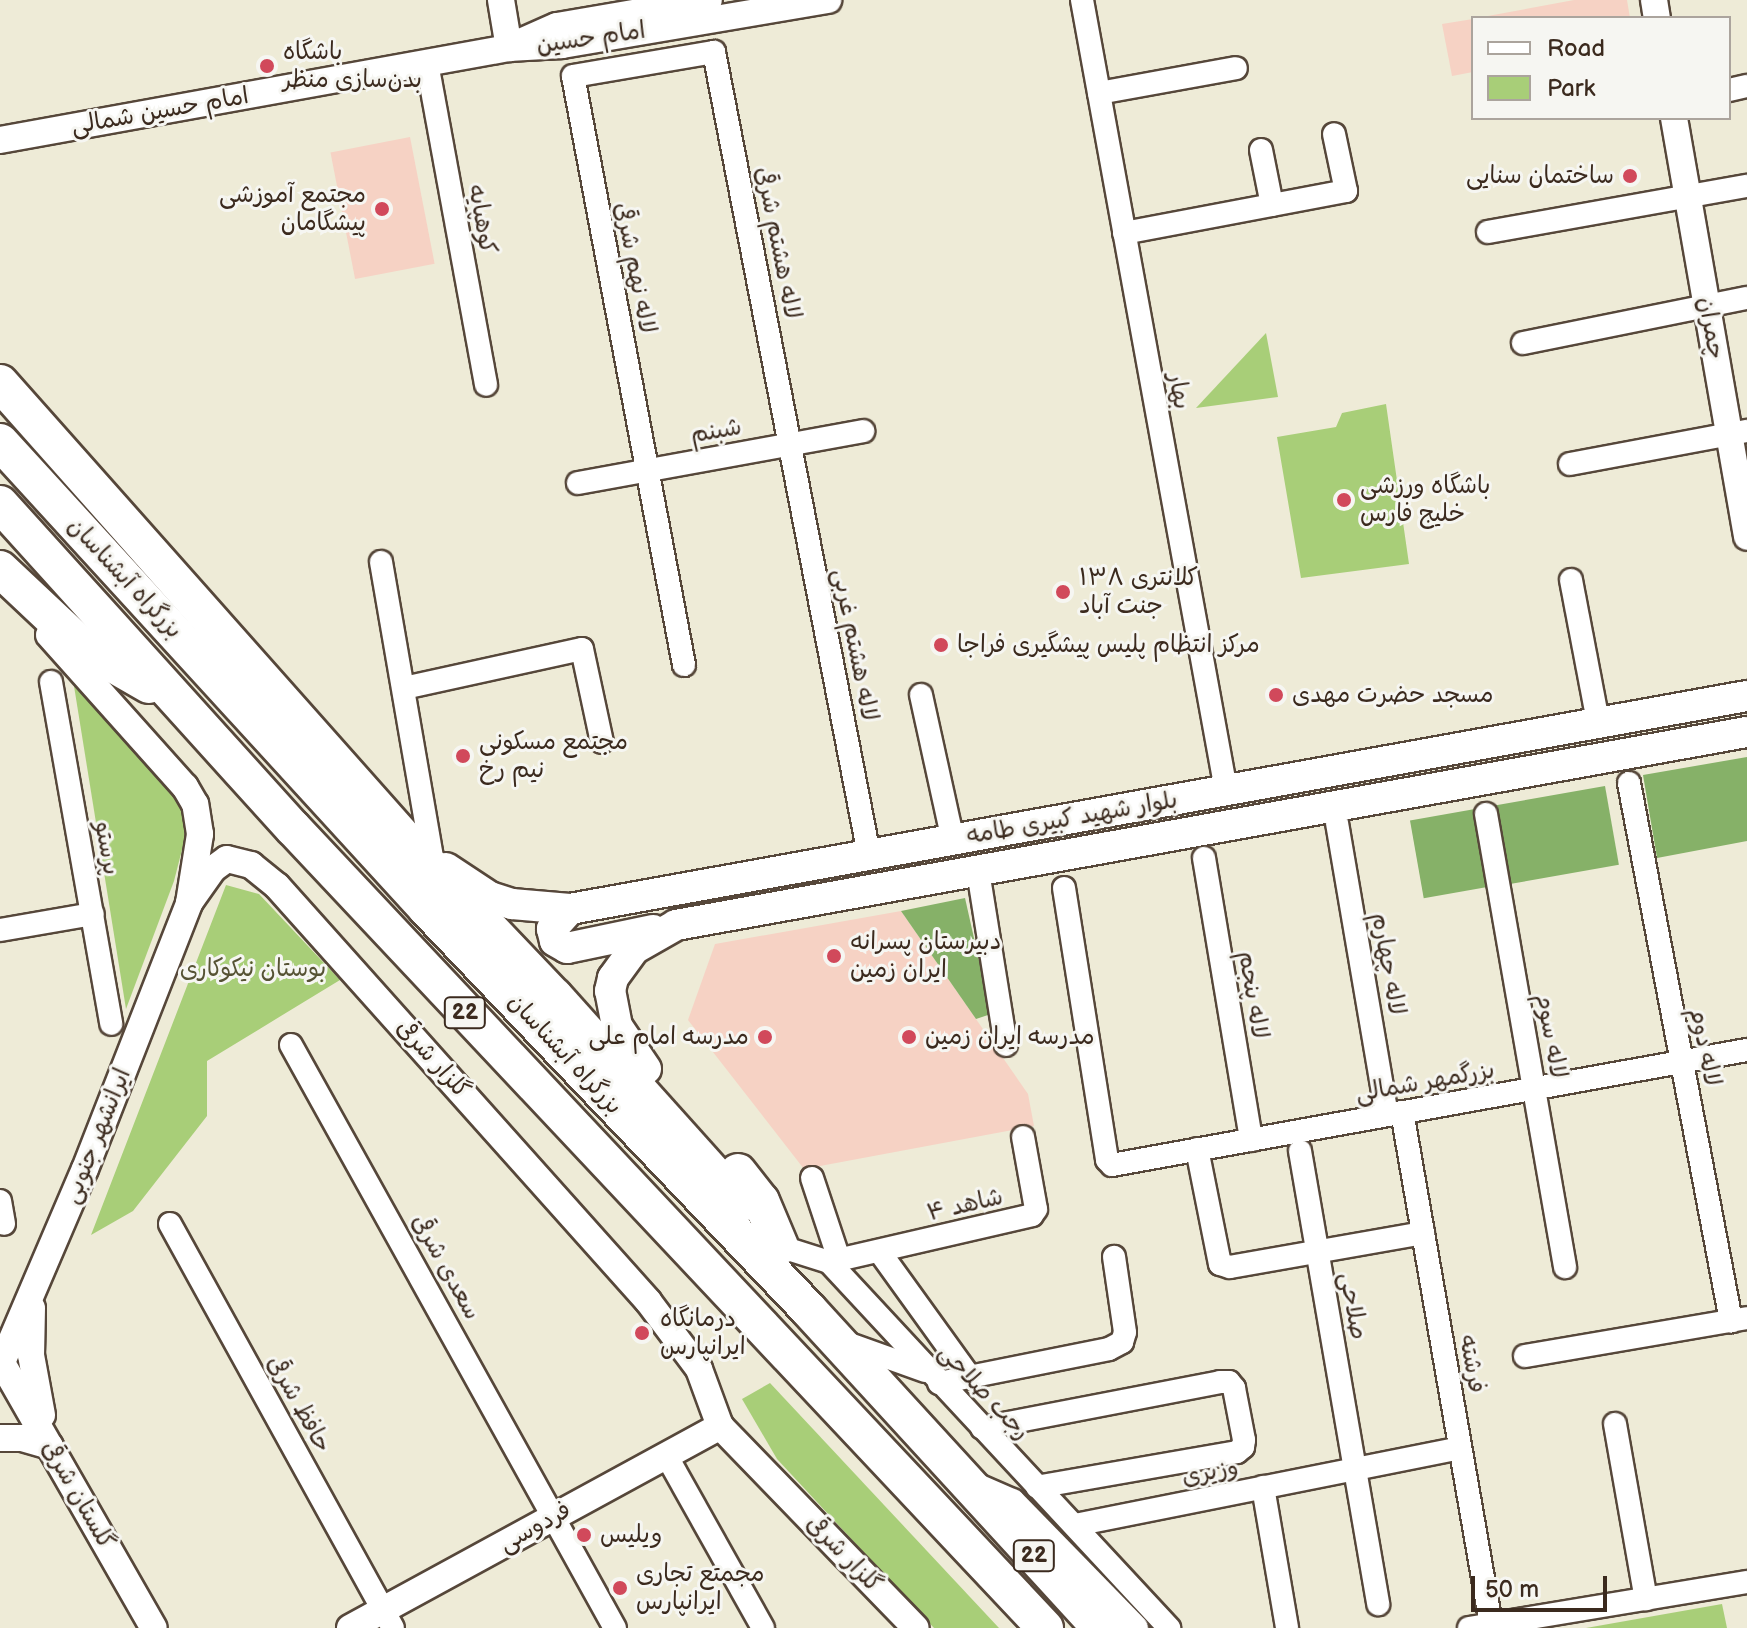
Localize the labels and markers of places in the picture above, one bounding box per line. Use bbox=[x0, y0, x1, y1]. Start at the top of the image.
place label: باشگاه بدن‌سازی منظر bbox=[283, 38, 422, 94]
marker: باشگاه بدن‌سازی منظر bbox=[258, 57, 276, 75]
place label: ساختمان سنایی bbox=[1466, 162, 1614, 190]
marker: ساختمان سنایی bbox=[1621, 167, 1639, 185]
place label: مجتمع آموزشی پیشگامان bbox=[219, 181, 366, 237]
marker: مجتمع آموزشی پیشگامان bbox=[373, 200, 391, 218]
place label: باشگاه ورزشی خلیج فارس bbox=[1360, 472, 1491, 528]
marker: باشگاه ورزشی خلیج فارس bbox=[1335, 491, 1353, 509]
place label: کلانتری ۱۳۸ جنت آباد bbox=[1079, 564, 1198, 620]
marker: کلانتری ۱۳۸ جنت آباد bbox=[1054, 583, 1072, 601]
place label: مرکز انتظام پلیس پیشگیری فراجا bbox=[957, 631, 1260, 659]
marker: مرکز انتظام پلیس پیشگیری فراجا bbox=[932, 636, 950, 654]
place label: مسجد حضرت مهدی bbox=[1292, 681, 1494, 709]
marker: مسجد حضرت مهدی bbox=[1267, 686, 1285, 704]
place label: مجتمع مسکونی نیم رخ bbox=[479, 728, 628, 784]
marker: مجتمع مسکونی نیم رخ bbox=[454, 747, 472, 765]
place label: دبیرستان پسرانه ایران زمین bbox=[850, 928, 1001, 984]
marker: دبیرستان پسرانه ایران زمین bbox=[825, 947, 843, 965]
place label: مدرسه امام علی bbox=[588, 1023, 749, 1051]
place label: مدرسه ایران زمین bbox=[925, 1023, 1095, 1051]
marker: مدرسه امام علی bbox=[756, 1028, 774, 1046]
marker: مدرسه ایران زمین bbox=[900, 1028, 918, 1046]
place label: درمانگاه ایرانپارس bbox=[660, 1305, 746, 1361]
marker: درمانگاه ایرانپارس bbox=[631, 1322, 653, 1344]
place label: ویلیس bbox=[600, 1521, 662, 1549]
marker: ویلیس bbox=[575, 1526, 593, 1544]
place label: مجمتع تجاری ایرانپارس bbox=[636, 1560, 765, 1616]
marker: مجمتع تجاری ایرانپارس bbox=[611, 1579, 629, 1597]

